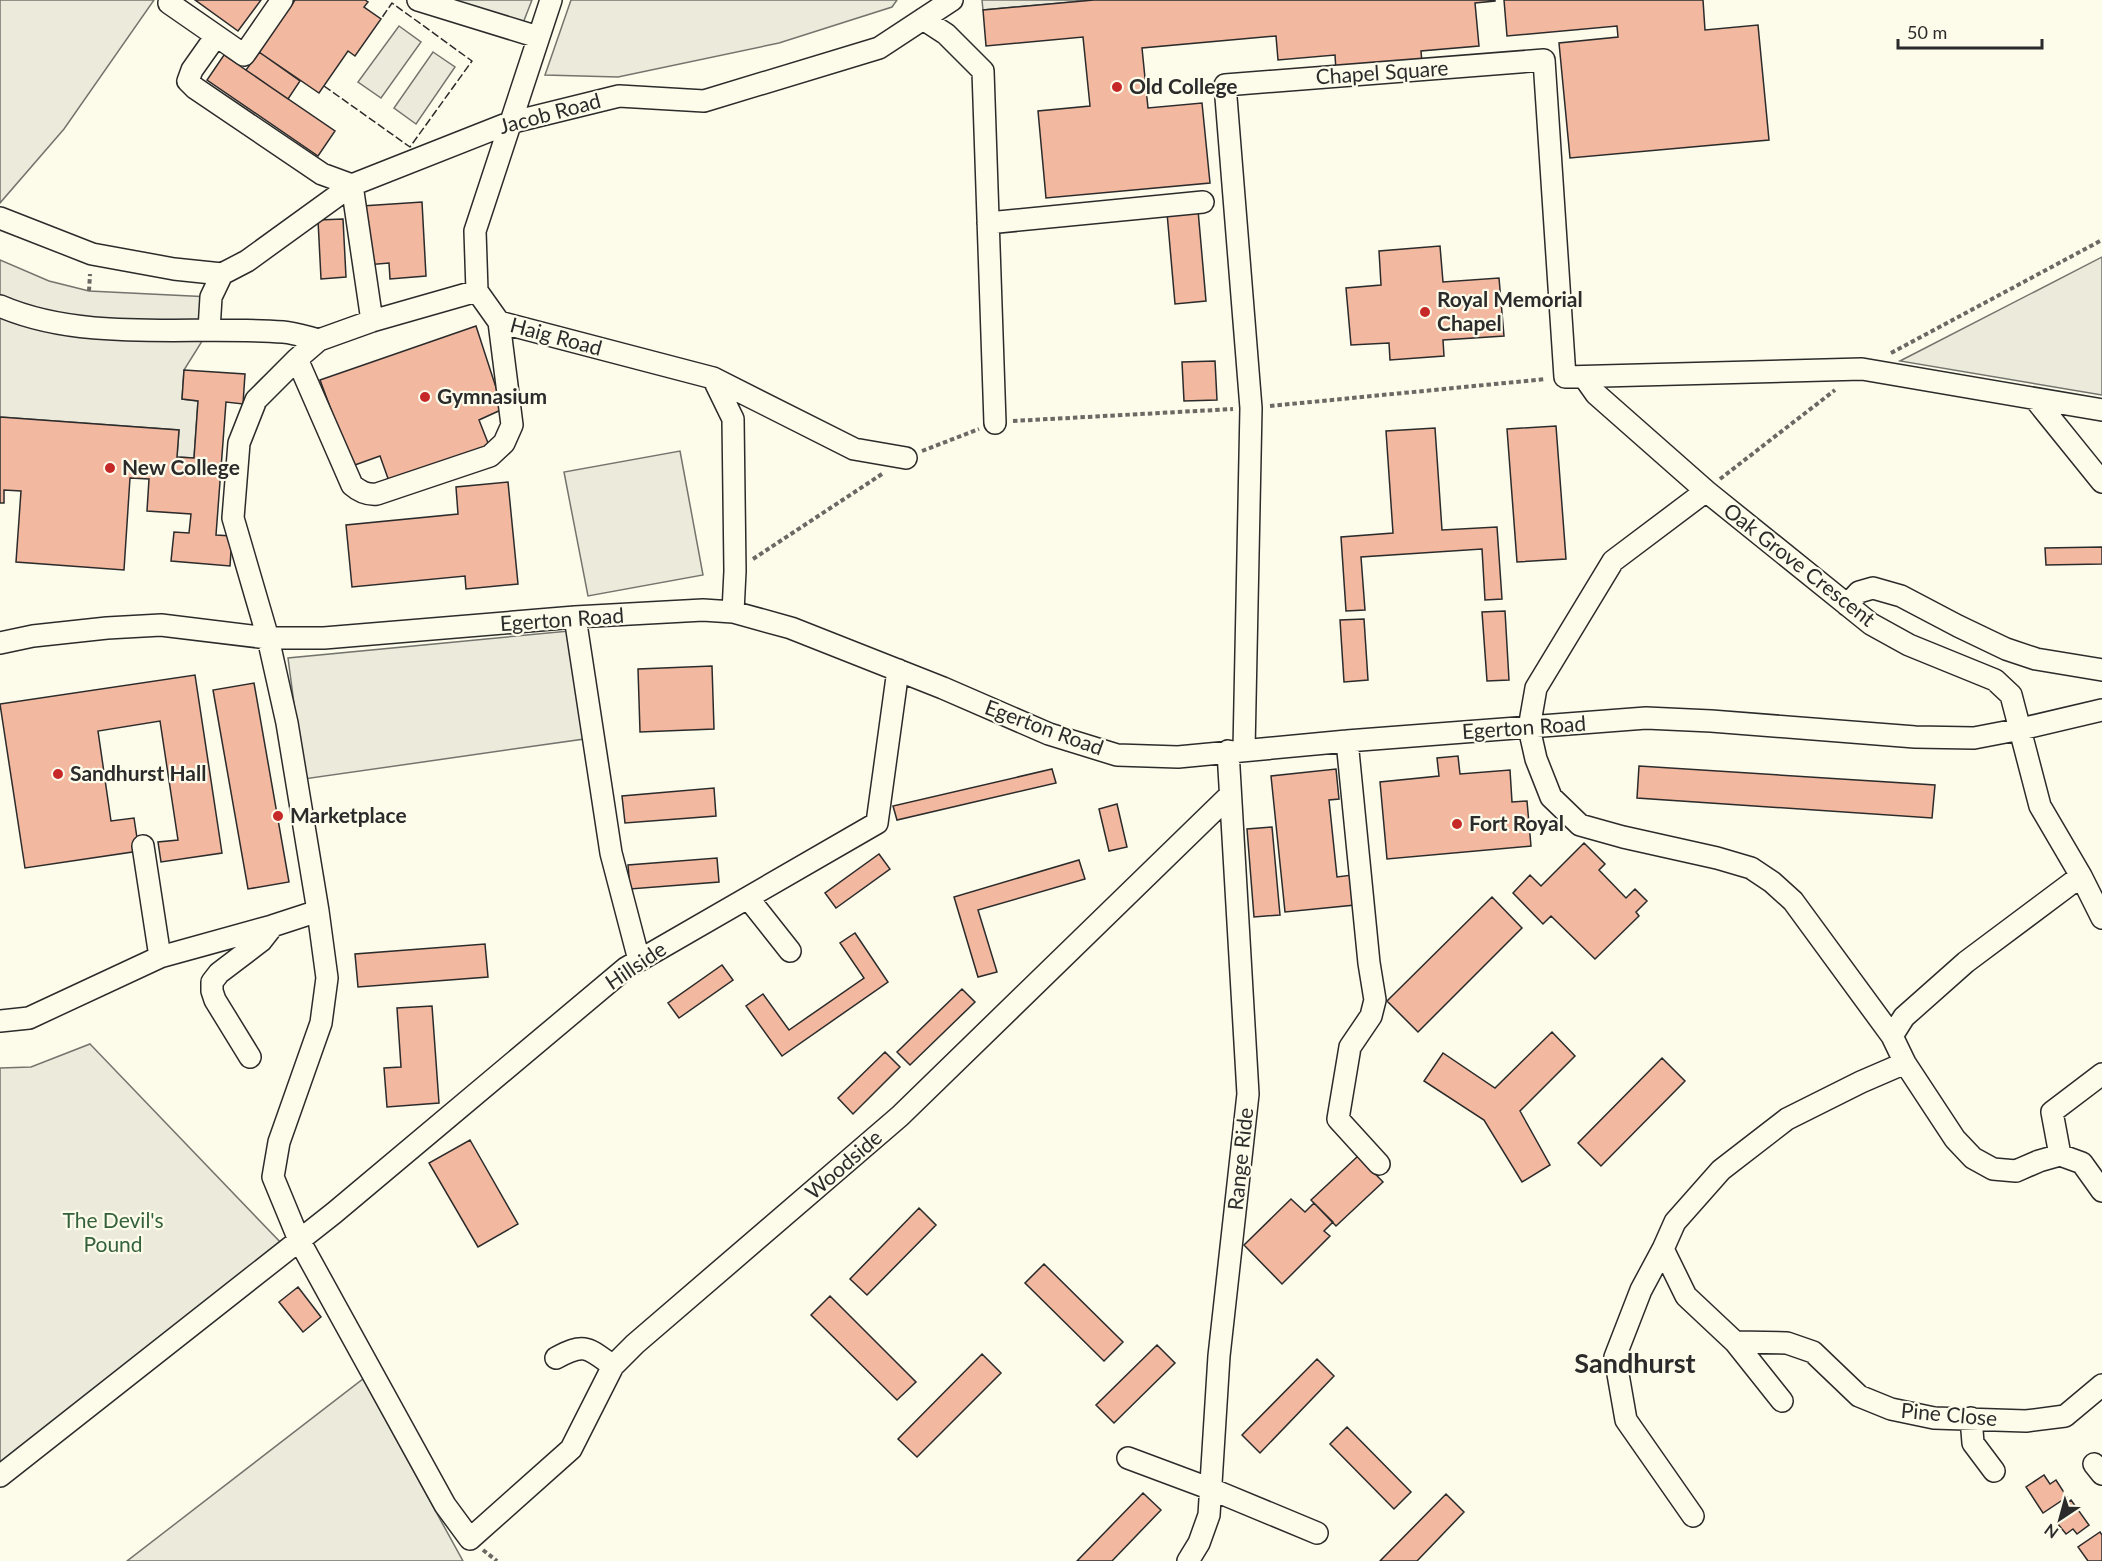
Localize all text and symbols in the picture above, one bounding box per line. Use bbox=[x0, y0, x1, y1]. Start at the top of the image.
scale bar bbox=[1898, 12, 2042, 50]
text: 50 m bbox=[1907, 21, 1947, 43]
street label: Chapel Square bbox=[1315, 54, 1449, 89]
place label: Old College bbox=[1129, 73, 1238, 98]
marker: Old College bbox=[1110, 80, 1124, 94]
street label: Jacob Road bbox=[496, 87, 603, 138]
place label: Royal Memorial Chapel bbox=[1437, 286, 1583, 335]
marker: Royal Memorial Chapel bbox=[1418, 305, 1432, 319]
street label: Haig Road bbox=[508, 311, 605, 360]
place label: Gymnasium bbox=[437, 383, 547, 408]
marker: Gymnasium bbox=[418, 390, 432, 404]
place label: New College bbox=[122, 454, 240, 479]
marker: New College bbox=[103, 461, 117, 475]
street label: Oak Grove Crescent bbox=[1719, 497, 1881, 631]
street label: Egerton Road bbox=[499, 602, 625, 635]
street label: Egerton Road bbox=[982, 694, 1107, 760]
street label: Egerton Road bbox=[1461, 710, 1587, 743]
place label: Sandhurst Hall bbox=[70, 760, 206, 785]
marker: Sandhurst Hall bbox=[51, 767, 65, 781]
place label: Marketplace bbox=[290, 802, 407, 827]
marker: Marketplace bbox=[271, 809, 285, 823]
place label: Fort Royal bbox=[1469, 810, 1564, 835]
marker: Fort Royal bbox=[1450, 817, 1464, 831]
street label: Hillside bbox=[600, 935, 670, 994]
street label: Range Ride bbox=[1222, 1106, 1257, 1212]
street label: Woodside bbox=[800, 1124, 886, 1204]
park label: The Devil's Pound bbox=[62, 1207, 164, 1256]
district label: Sandhurst bbox=[1574, 1346, 1696, 1379]
street label: Pine Close bbox=[1900, 1397, 1998, 1430]
north arrow bbox=[2030, 1489, 2090, 1549]
text: N bbox=[2040, 1520, 2061, 1543]

